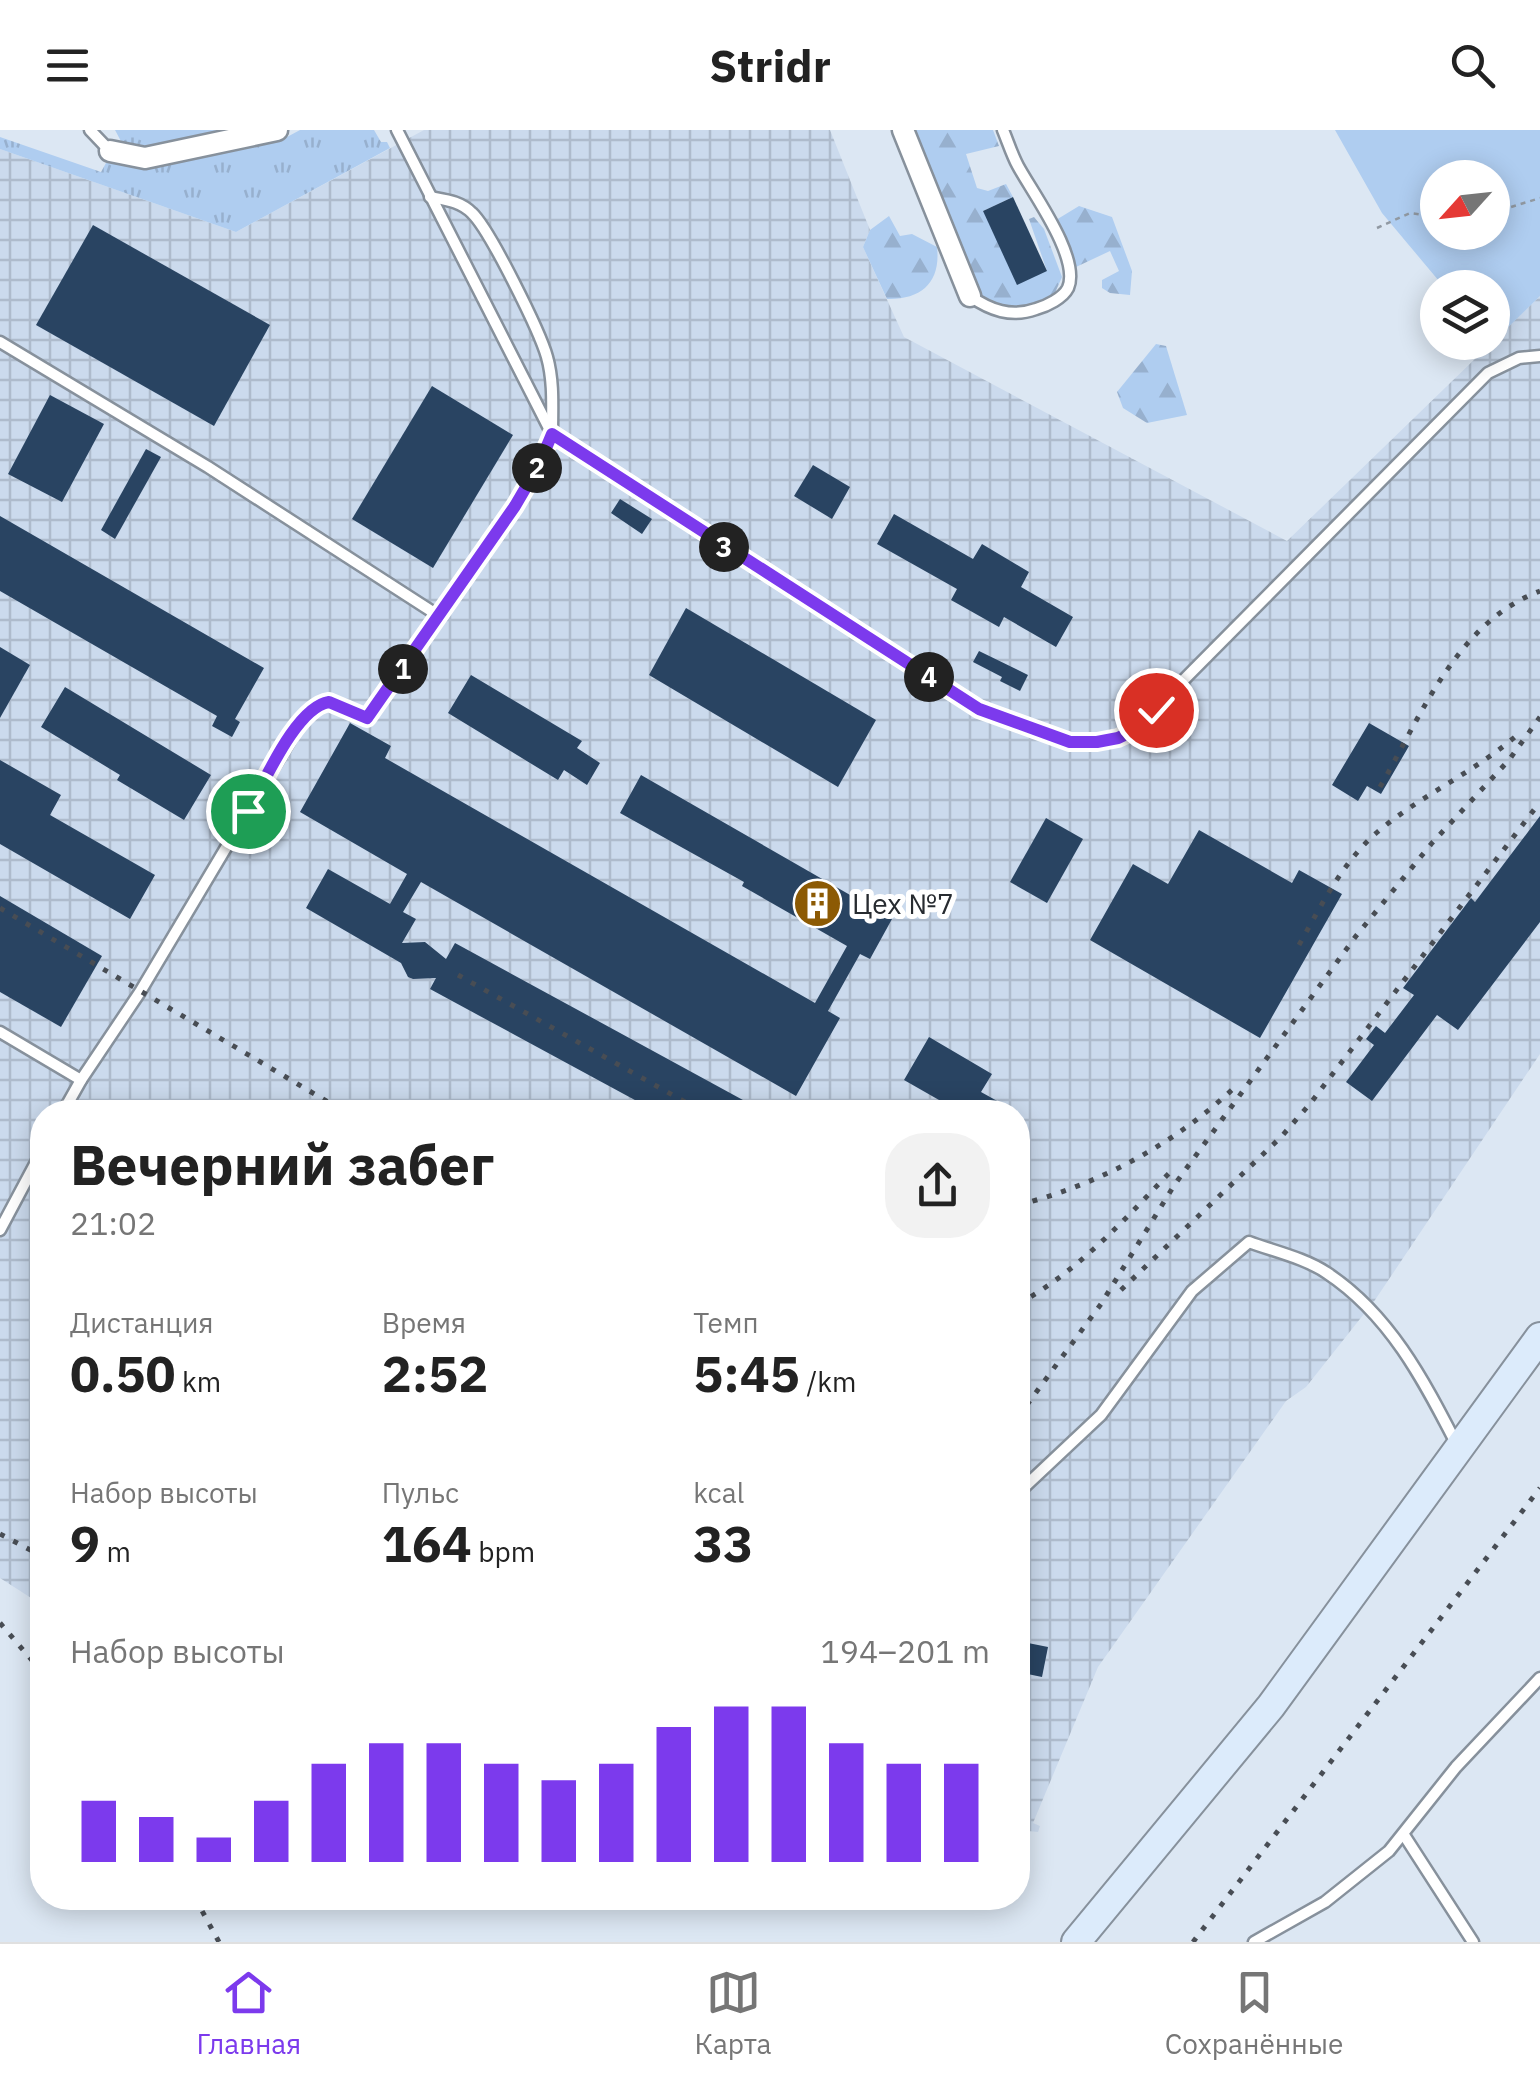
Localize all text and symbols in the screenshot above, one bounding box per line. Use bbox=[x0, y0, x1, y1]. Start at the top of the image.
text: Stridr bbox=[709, 36, 831, 94]
icon: menu bbox=[40, 38, 95, 93]
icon: search bbox=[1445, 38, 1500, 93]
north arrow bbox=[1420, 160, 1510, 250]
map controls bbox=[1420, 160, 1510, 360]
button: layers bbox=[1420, 270, 1510, 360]
pin: 2 bbox=[512, 443, 562, 493]
text: 2 bbox=[529, 449, 545, 486]
pin: 3 bbox=[699, 522, 749, 572]
text: 3 bbox=[716, 528, 732, 565]
pin: 1 bbox=[378, 644, 428, 694]
text: 1 bbox=[395, 650, 411, 687]
pin: 4 bbox=[904, 652, 954, 702]
text: 4 bbox=[921, 658, 937, 695]
pin bbox=[1114, 668, 1199, 753]
icon: check bbox=[1129, 683, 1184, 738]
pin bbox=[206, 769, 291, 854]
icon: arrive bbox=[221, 784, 276, 839]
building icon: Цех №7 bbox=[791, 877, 843, 929]
place label: Цех №7 bbox=[852, 885, 954, 922]
text: Вечерний забег bbox=[70, 1129, 494, 1200]
button: share bbox=[885, 1133, 990, 1238]
text: 21:02 bbox=[70, 1202, 156, 1244]
text: Дистанция bbox=[70, 1304, 214, 1341]
text: Время bbox=[382, 1304, 466, 1341]
text: Темп bbox=[693, 1304, 758, 1341]
text: 0.50 bbox=[70, 1341, 176, 1406]
text: 2:52 bbox=[382, 1341, 488, 1406]
text: 5:45 bbox=[693, 1341, 800, 1406]
text: km bbox=[176, 1363, 221, 1400]
text: /km bbox=[800, 1363, 856, 1400]
text: Набор высоты bbox=[70, 1474, 258, 1511]
text: Пульс bbox=[382, 1474, 459, 1511]
text: kcal bbox=[693, 1474, 744, 1511]
text: 9 bbox=[70, 1511, 100, 1576]
text: 164 bbox=[382, 1511, 472, 1576]
text: 33 bbox=[693, 1511, 753, 1576]
text: m bbox=[100, 1533, 131, 1570]
text: bpm bbox=[472, 1533, 535, 1570]
text: Набор высоты bbox=[70, 1630, 285, 1672]
text: 194–201 m bbox=[820, 1630, 990, 1672]
tab: Главная bbox=[197, 1965, 301, 2062]
tab: Карта bbox=[695, 1965, 772, 2062]
tab: Сохранённые bbox=[1165, 1965, 1343, 2062]

